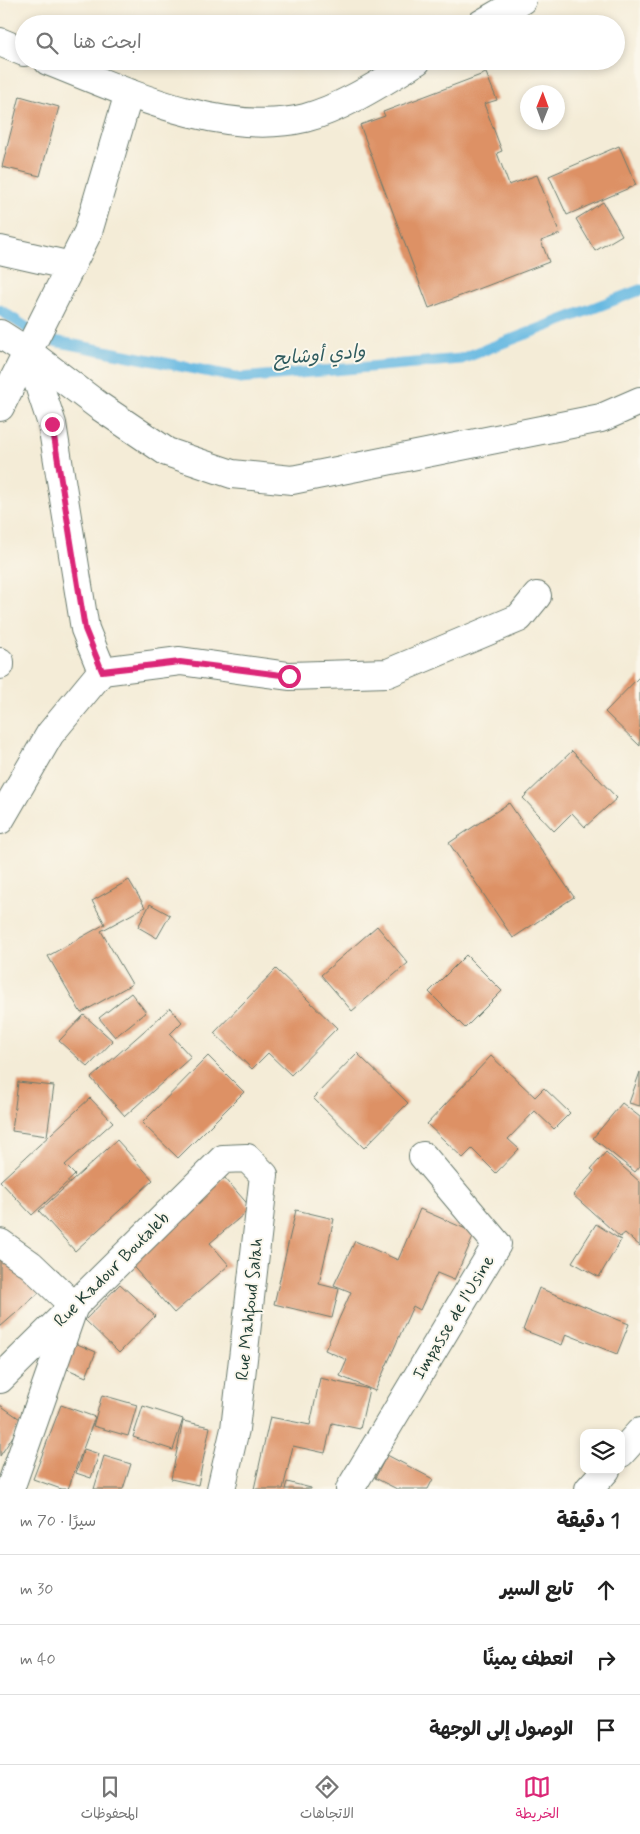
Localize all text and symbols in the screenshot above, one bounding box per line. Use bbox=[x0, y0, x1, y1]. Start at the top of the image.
search box bbox=[15, 15, 625, 70]
icon: search bbox=[33, 29, 61, 57]
text: ابحث هنا bbox=[73, 30, 142, 55]
north arrow bbox=[520, 85, 565, 130]
water label: وادي أوشايح bbox=[272, 339, 367, 372]
route end bbox=[41, 413, 64, 436]
route start bbox=[278, 665, 301, 688]
street label: Rue Kadour Boutaleb bbox=[49, 1207, 175, 1333]
street label: Rue Mahfoud Salah bbox=[231, 1236, 271, 1382]
street label: Impasse de l'Usine bbox=[407, 1251, 501, 1384]
map controls bbox=[580, 1429, 625, 1474]
button: layers bbox=[580, 1429, 625, 1474]
text: 1 دقيقة bbox=[556, 1507, 620, 1535]
text: سيرًا · 70 m bbox=[20, 1511, 96, 1532]
icon: ahead bbox=[592, 1576, 620, 1604]
text: تابع السير bbox=[500, 1577, 573, 1602]
text: 30 m bbox=[20, 1579, 53, 1600]
icon: right bbox=[592, 1646, 620, 1674]
text: انعطف يمينًا bbox=[483, 1647, 573, 1672]
text: 40 m bbox=[20, 1649, 56, 1670]
icon: arrive bbox=[592, 1716, 620, 1744]
text: الوصول إلى الوجهة bbox=[429, 1717, 573, 1742]
tab: المحفوظات bbox=[81, 1773, 138, 1826]
tab: الاتجاهات bbox=[300, 1773, 354, 1826]
tab: الخريطة bbox=[516, 1773, 559, 1826]

